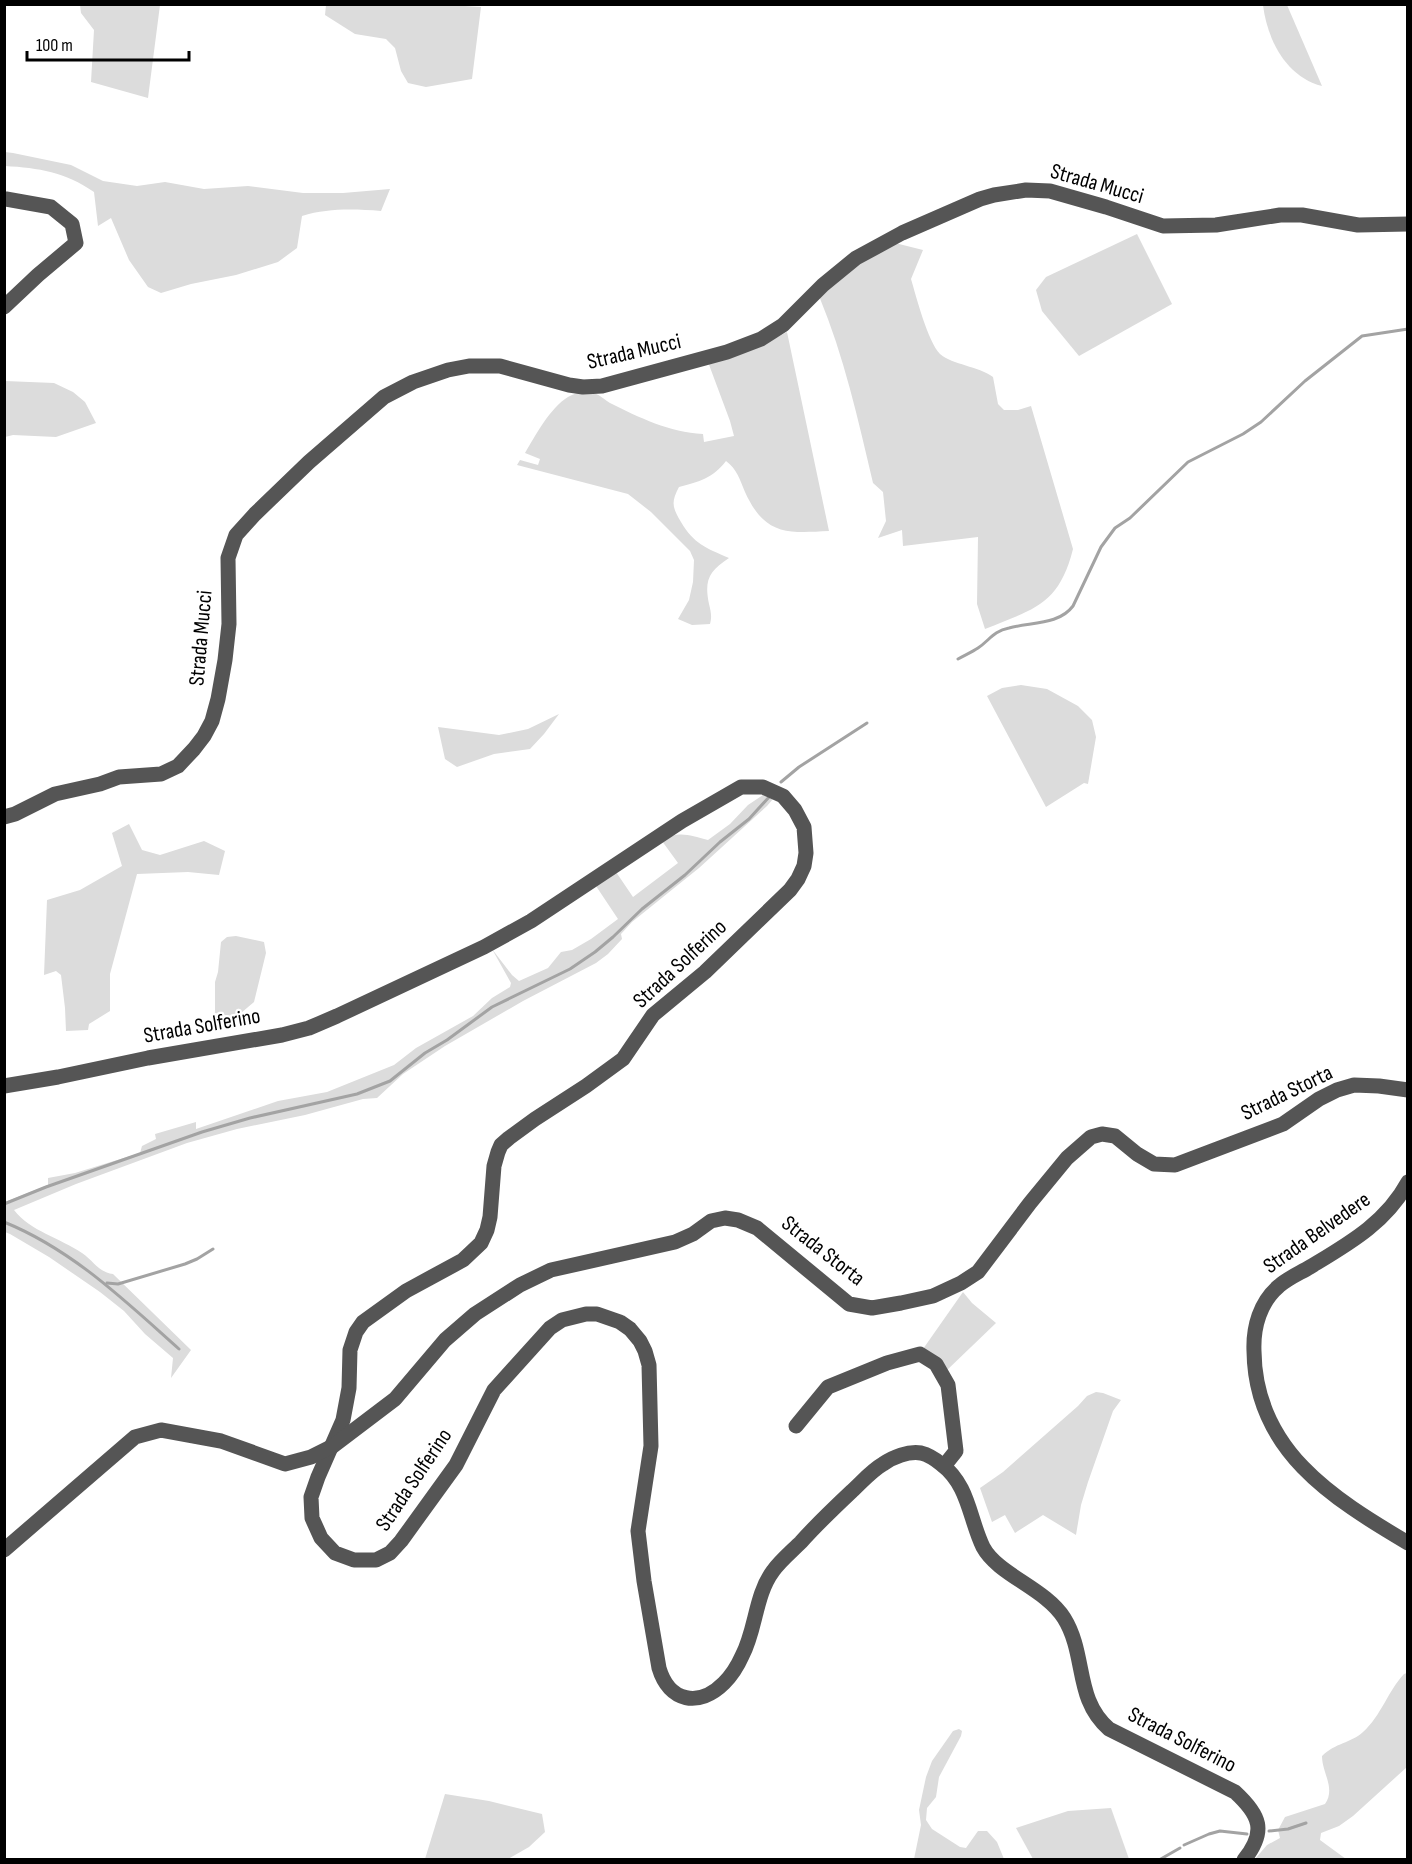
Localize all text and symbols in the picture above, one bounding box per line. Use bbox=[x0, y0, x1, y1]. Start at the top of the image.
scale bar bbox=[27, 24, 189, 62]
text: 100 m bbox=[36, 35, 73, 56]
street label: Strada Mucci bbox=[1047, 158, 1147, 210]
street label: Strada Mucci bbox=[584, 328, 684, 376]
street label: Strada Mucci bbox=[183, 589, 219, 687]
street label: Strada Solferino bbox=[628, 914, 732, 1014]
street label: Strada Solferino bbox=[142, 1002, 262, 1050]
street label: Strada Storta bbox=[1237, 1059, 1337, 1127]
street label: Strada Belvedere bbox=[1258, 1186, 1376, 1280]
street label: Strada Storta bbox=[776, 1210, 870, 1292]
street label: Strada Solferino bbox=[370, 1424, 458, 1536]
street label: Strada Solferino bbox=[1123, 1701, 1241, 1779]

